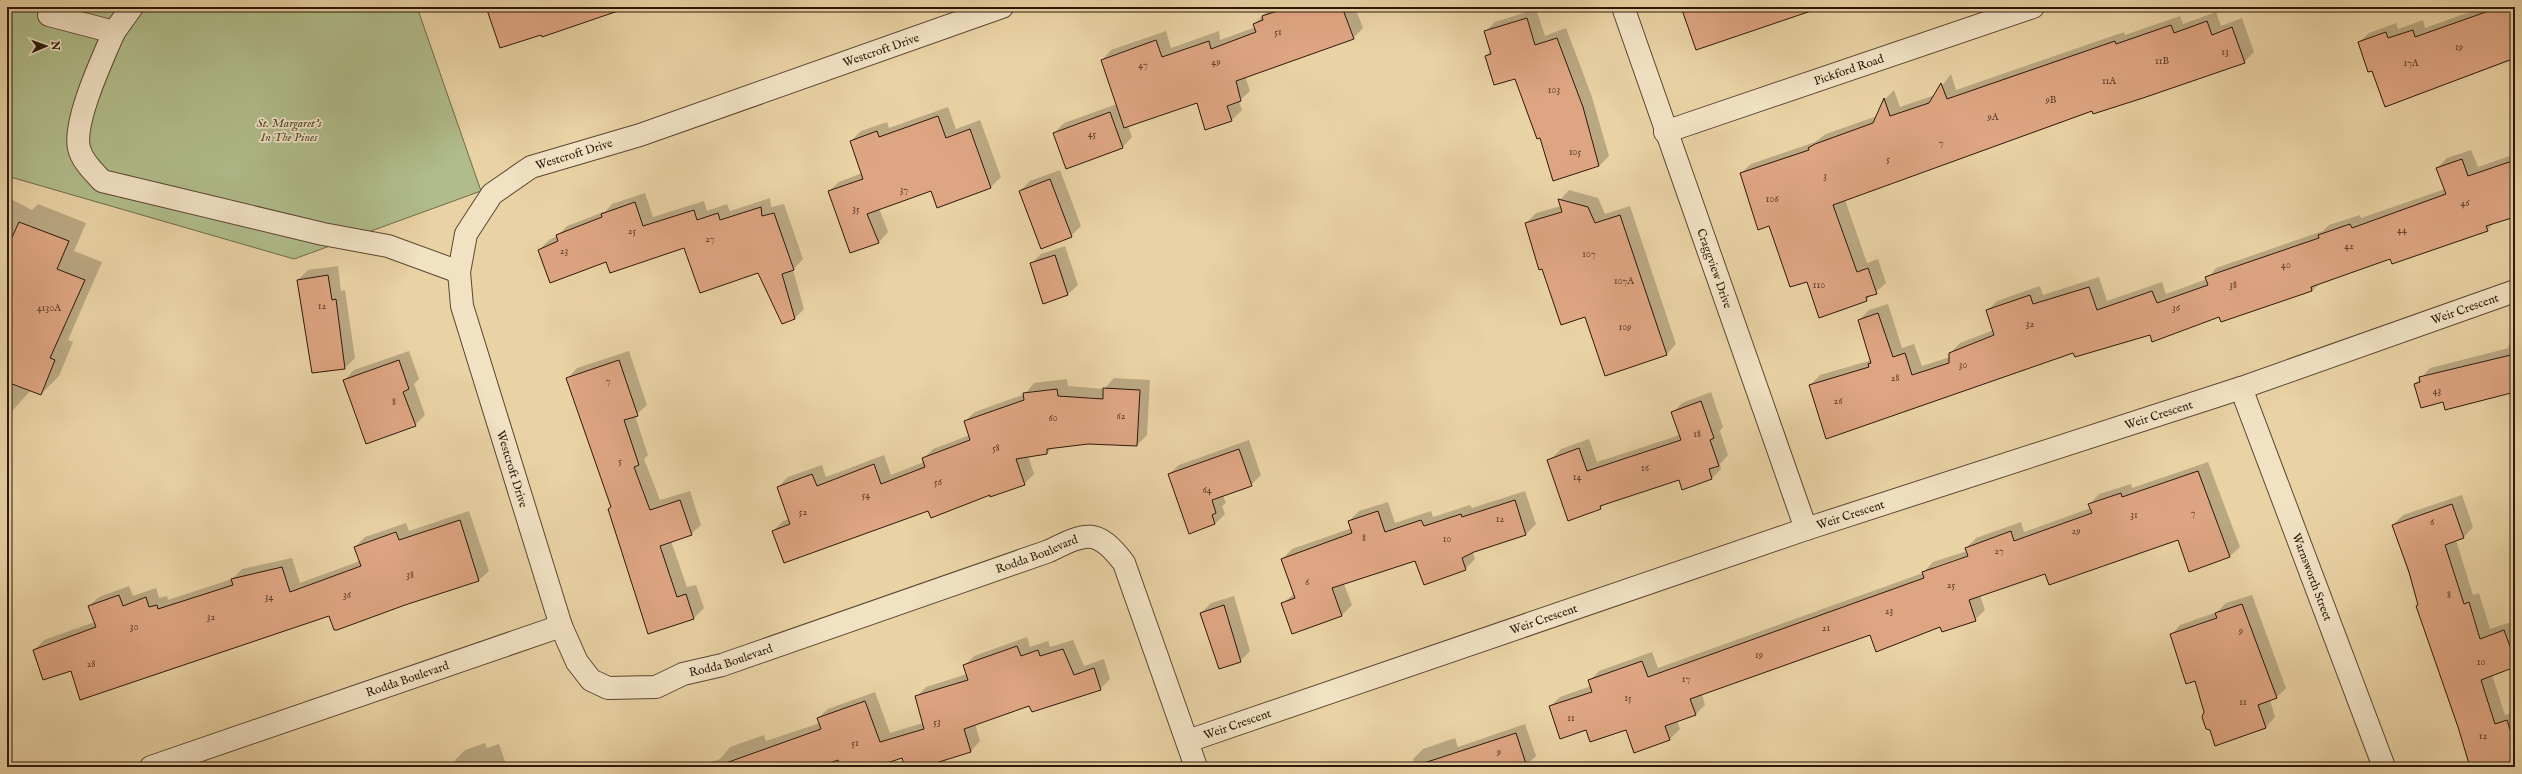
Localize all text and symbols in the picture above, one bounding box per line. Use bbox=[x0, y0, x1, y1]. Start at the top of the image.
north arrow bbox=[26, 26, 66, 66]
house number: 51 bbox=[1274, 26, 1282, 39]
street label: Westcroft Drive bbox=[841, 30, 922, 71]
text: N bbox=[48, 40, 62, 51]
house number: 19 bbox=[2455, 41, 2463, 54]
house number: 13 bbox=[2221, 46, 2229, 59]
street label: Pickford Road bbox=[1812, 51, 1886, 89]
house number: 11B bbox=[2155, 55, 2169, 68]
house number: 49 bbox=[1211, 56, 1221, 69]
house number: 17A bbox=[2403, 57, 2419, 70]
house number: 47 bbox=[1138, 59, 1148, 72]
house number: 11A bbox=[2102, 75, 2116, 88]
house number: 103 bbox=[1548, 84, 1560, 97]
house number: 9B bbox=[2045, 94, 2057, 107]
house number: 9A bbox=[1986, 111, 1999, 124]
park label: St. Margaret's In The Pines bbox=[256, 116, 322, 145]
house number: 45 bbox=[1088, 128, 1097, 141]
street label: Westcroft Drive bbox=[534, 136, 615, 173]
house number: 7 bbox=[1939, 137, 1944, 150]
house number: 105 bbox=[1569, 146, 1581, 159]
house number: 5 bbox=[1886, 153, 1890, 166]
house number: 3 bbox=[1823, 170, 1827, 183]
house number: 37 bbox=[900, 184, 909, 197]
house number: 106 bbox=[1766, 193, 1779, 206]
house number: 46 bbox=[2460, 197, 2470, 210]
house number: 35 bbox=[852, 203, 860, 216]
house number: 44 bbox=[2397, 224, 2407, 237]
house number: 25 bbox=[628, 225, 637, 238]
street label: Craggview Drive bbox=[1693, 227, 1735, 311]
house number: 27 bbox=[705, 233, 715, 246]
house number: 42 bbox=[2344, 240, 2354, 253]
house number: 23 bbox=[560, 245, 568, 258]
house number: 107 bbox=[1582, 248, 1596, 261]
house number: 40 bbox=[2281, 259, 2291, 272]
house number: 107A bbox=[1614, 275, 1634, 288]
house number: 110 bbox=[1813, 279, 1825, 292]
house number: 38 bbox=[2229, 279, 2237, 292]
street label: Weir Crescent bbox=[2429, 290, 2501, 328]
house number: 12 bbox=[318, 300, 327, 313]
house number: 4130A bbox=[37, 302, 61, 315]
house number: 36 bbox=[2172, 302, 2181, 315]
house number: 32 bbox=[2026, 318, 2035, 331]
house number: 109 bbox=[1619, 321, 1631, 334]
house number: 30 bbox=[1959, 359, 1967, 372]
house number: 28 bbox=[1891, 372, 1899, 385]
house number: 7 bbox=[606, 375, 611, 388]
house number: 43 bbox=[2433, 385, 2442, 398]
house number: 26 bbox=[1834, 395, 1843, 408]
house number: 8 bbox=[392, 396, 396, 409]
street label: Weir Crescent bbox=[2123, 397, 2195, 433]
house number: 62 bbox=[1117, 410, 1126, 423]
house number: 60 bbox=[1048, 412, 1058, 425]
house number: 18 bbox=[1693, 428, 1701, 441]
street label: Westcroft Drive bbox=[493, 429, 531, 510]
house number: 58 bbox=[992, 442, 1000, 455]
house number: 5 bbox=[618, 455, 622, 468]
house number: 16 bbox=[1641, 462, 1650, 475]
house number: 14 bbox=[1573, 471, 1581, 484]
house number: 56 bbox=[934, 476, 943, 489]
house number: 64 bbox=[1202, 484, 1212, 497]
house number: 54 bbox=[862, 489, 870, 502]
street label: Weir Crescent bbox=[1815, 497, 1886, 533]
house number: 52 bbox=[799, 506, 807, 519]
house number: 7 bbox=[2191, 507, 2196, 520]
house number: 31 bbox=[2130, 509, 2138, 522]
house number: 12 bbox=[1496, 513, 1505, 526]
house number: 6 bbox=[2430, 516, 2435, 529]
house number: 29 bbox=[2071, 525, 2081, 538]
street label: Warnsworth Street bbox=[2288, 531, 2335, 623]
street label: Rodda Boulevard bbox=[994, 532, 1080, 577]
house number: 8 bbox=[1362, 532, 1366, 545]
house number: 10 bbox=[1443, 533, 1451, 546]
house number: 27 bbox=[1994, 545, 2004, 558]
house number: 38 bbox=[406, 569, 414, 582]
house number: 6 bbox=[1305, 576, 1310, 589]
house number: 25 bbox=[1947, 579, 1956, 592]
house number: 36 bbox=[343, 589, 352, 602]
house number: 8 bbox=[2447, 589, 2451, 602]
house number: 34 bbox=[265, 591, 273, 604]
street label: Weir Crescent bbox=[1508, 601, 1580, 638]
house number: 23 bbox=[1885, 605, 1893, 618]
house number: 32 bbox=[207, 611, 216, 624]
house number: 30 bbox=[130, 621, 138, 634]
house number: 21 bbox=[1822, 622, 1830, 635]
house number: 9 bbox=[2238, 625, 2243, 638]
street label: Rodda Boulevard bbox=[687, 641, 775, 680]
house number: 19 bbox=[1755, 649, 1763, 662]
house number: 10 bbox=[2477, 656, 2485, 669]
house number: 28 bbox=[87, 658, 95, 671]
street label: Rodda Boulevard bbox=[364, 658, 451, 701]
house number: 17 bbox=[1682, 673, 1691, 686]
house number: 15 bbox=[1624, 692, 1632, 705]
house number: 11 bbox=[2239, 696, 2247, 709]
street label: Weir Crescent bbox=[1202, 706, 1273, 743]
house number: 11 bbox=[1567, 712, 1575, 725]
house number: 53 bbox=[933, 716, 941, 729]
house number: 12 bbox=[2479, 730, 2488, 743]
house number: 51 bbox=[851, 737, 859, 750]
house number: 9 bbox=[1496, 746, 1501, 759]

